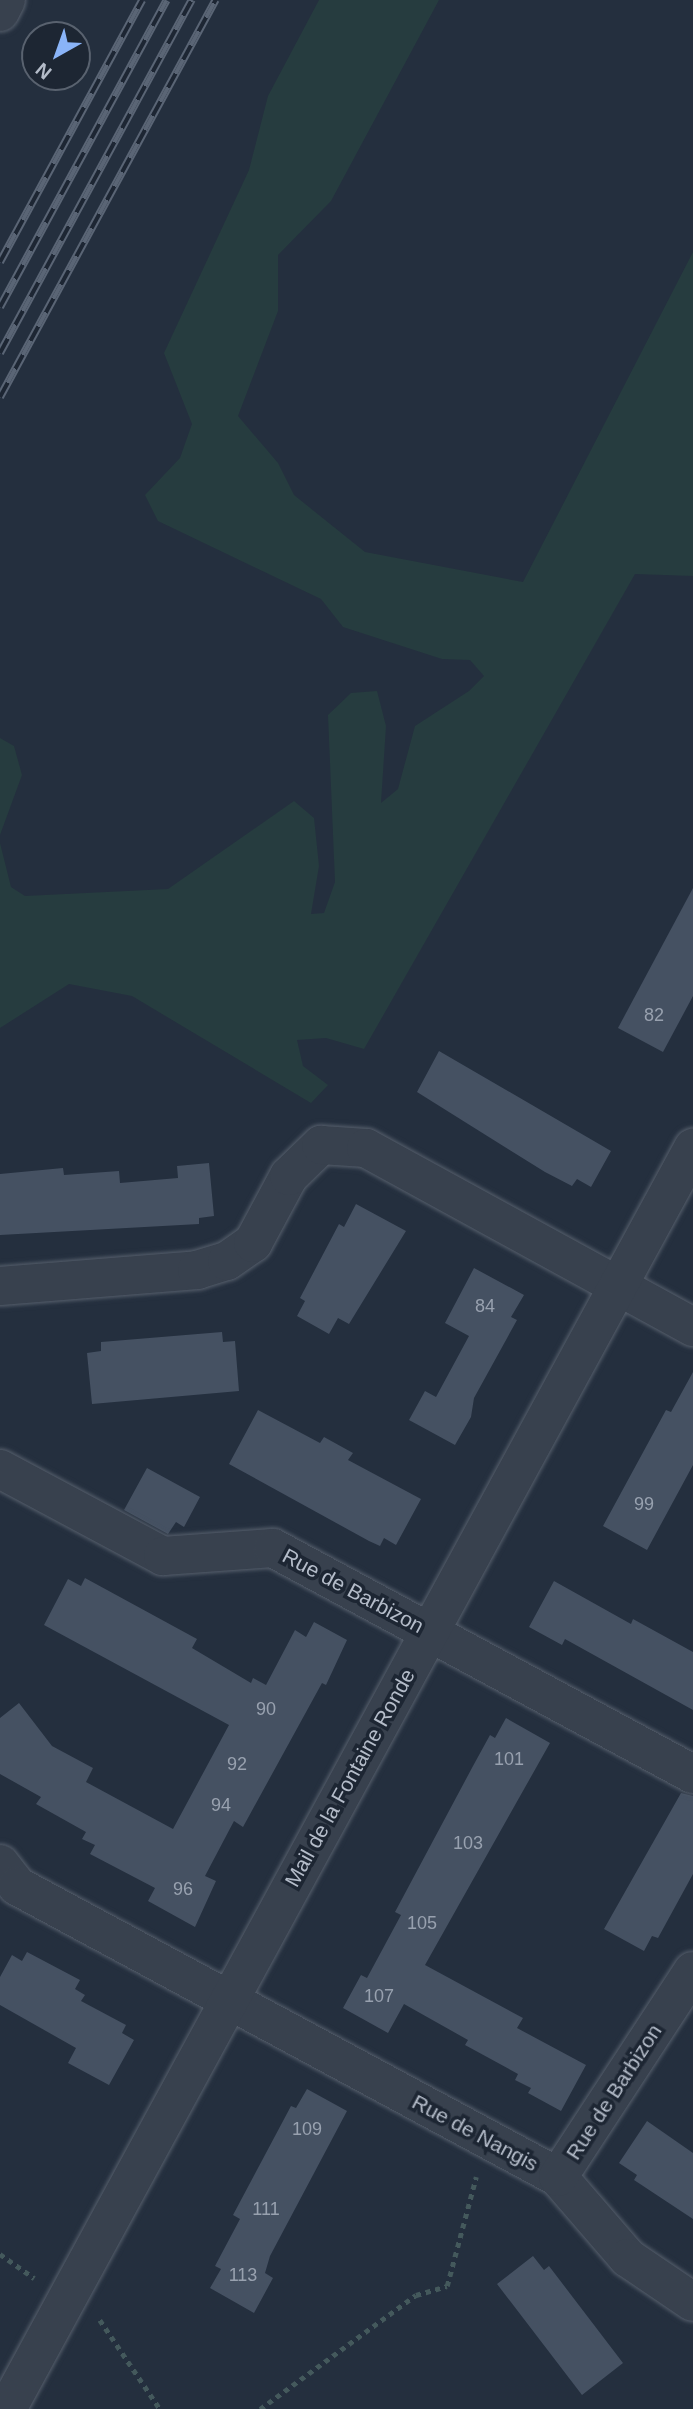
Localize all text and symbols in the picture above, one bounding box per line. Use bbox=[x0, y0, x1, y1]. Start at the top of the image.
north arrow bbox=[21, 21, 91, 91]
text: N bbox=[31, 58, 55, 83]
house number: 82 bbox=[644, 1004, 664, 1026]
house number: 84 bbox=[475, 1295, 495, 1317]
house number: 99 bbox=[634, 1493, 654, 1515]
street label: Rue de Barbizon bbox=[278, 1543, 428, 1639]
street label: Mail de la Fontaine Ronde bbox=[280, 1665, 420, 1891]
house number: 90 bbox=[256, 1698, 276, 1720]
house number: 101 bbox=[494, 1748, 524, 1770]
house number: 92 bbox=[227, 1753, 247, 1775]
house number: 94 bbox=[211, 1794, 231, 1816]
house number: 103 bbox=[453, 1832, 483, 1854]
house number: 96 bbox=[173, 1878, 193, 1900]
house number: 105 bbox=[407, 1912, 437, 1934]
house number: 107 bbox=[364, 1985, 394, 2007]
street label: Rue de Barbizon bbox=[561, 2020, 667, 2164]
street label: Rue de Nangis bbox=[408, 2089, 542, 2177]
house number: 109 bbox=[292, 2118, 322, 2140]
house number: 111 bbox=[252, 2198, 280, 2220]
house number: 113 bbox=[229, 2264, 257, 2286]

